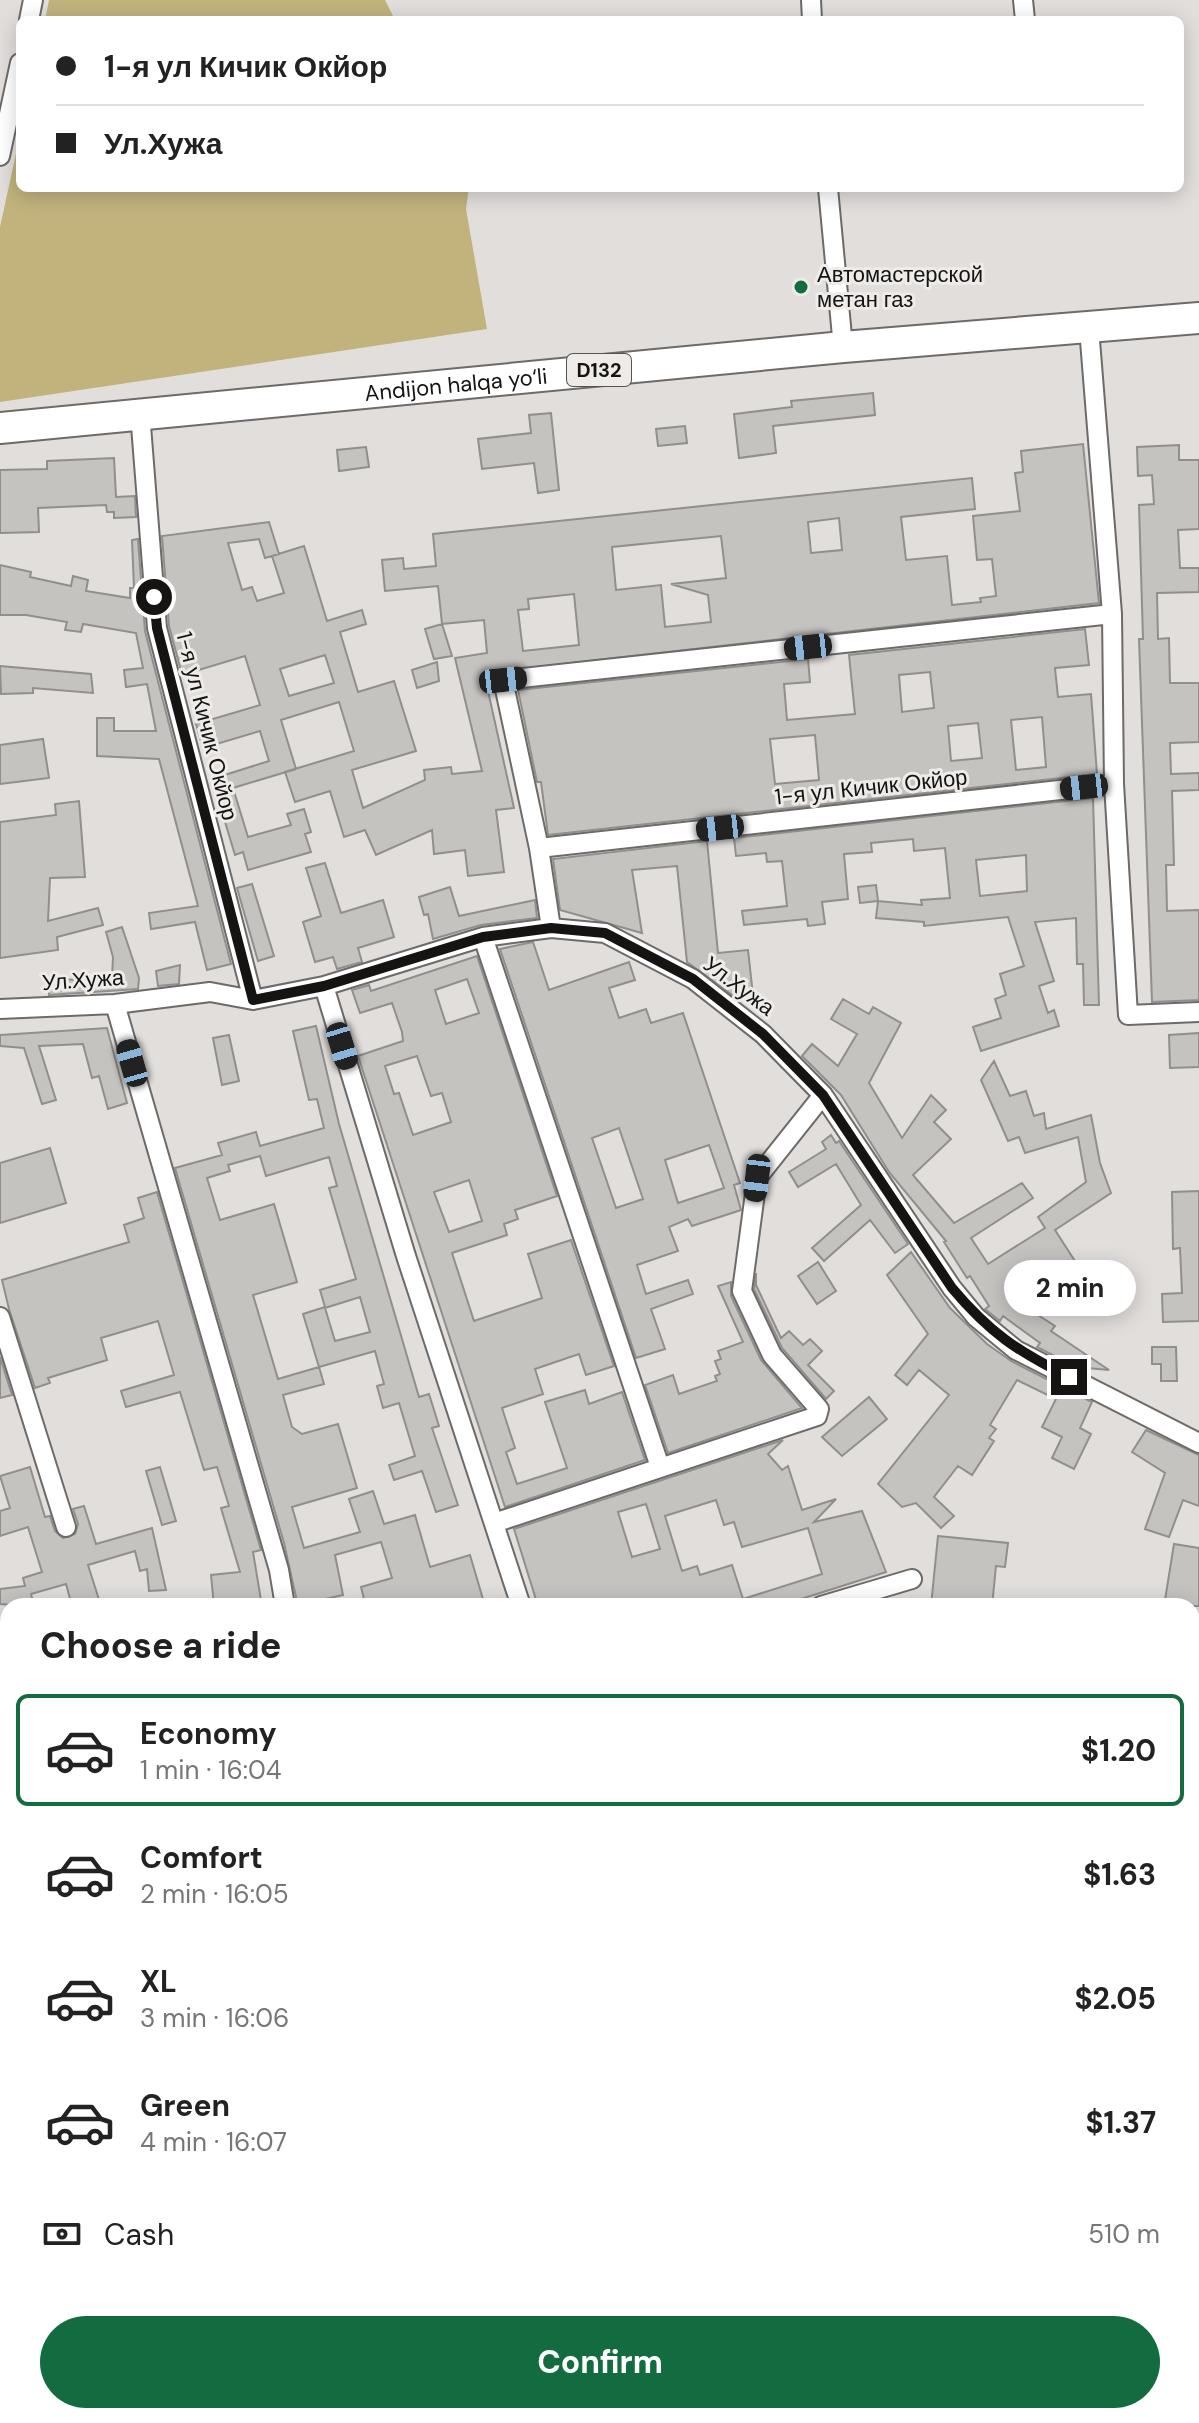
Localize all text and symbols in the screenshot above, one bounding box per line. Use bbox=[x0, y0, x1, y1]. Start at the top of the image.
text: 1-я ул Кичик Окйор bbox=[104, 47, 387, 86]
text: Ул.Хужа bbox=[104, 124, 222, 163]
place label: Автомастерской метан газ bbox=[817, 260, 983, 314]
marker: Автомастерской метан газ bbox=[792, 278, 810, 296]
road number: D132 bbox=[567, 354, 631, 386]
street label: Andijon halqa yo‘li bbox=[363, 361, 549, 407]
route start bbox=[136, 579, 172, 615]
street label: 1-я ул Кичик Окйор bbox=[170, 629, 244, 823]
car bbox=[783, 633, 833, 661]
car bbox=[478, 666, 528, 694]
street label: 1-я ул Кичик Окйор bbox=[773, 762, 969, 812]
car bbox=[1059, 773, 1109, 801]
car bbox=[695, 814, 745, 842]
street label: Ул.Хужа bbox=[697, 950, 781, 1023]
street label: Ул.Хужа bbox=[41, 963, 126, 997]
car bbox=[324, 1020, 360, 1072]
car bbox=[114, 1037, 150, 1089]
car bbox=[742, 1153, 772, 1203]
callout: 2 min bbox=[1003, 1261, 1135, 1317]
text: 2 min bbox=[1036, 1271, 1104, 1305]
route end bbox=[1051, 1359, 1087, 1395]
text: Choose a ride bbox=[40, 1622, 281, 1669]
icon: car bbox=[44, 1714, 116, 1786]
text: Economy bbox=[140, 1714, 277, 1753]
text: $1.20 bbox=[1081, 1731, 1156, 1770]
text: 1 min · 16:04 bbox=[140, 1753, 282, 1787]
icon: car bbox=[44, 1838, 116, 1910]
text: Comfort bbox=[140, 1838, 263, 1877]
text: $1.63 bbox=[1083, 1855, 1156, 1894]
text: 2 min · 16:05 bbox=[140, 1877, 289, 1911]
icon: car bbox=[44, 1962, 116, 2034]
text: XL bbox=[140, 1962, 177, 2001]
text: $2.05 bbox=[1074, 1979, 1156, 2018]
text: 3 min · 16:06 bbox=[140, 2001, 289, 2035]
icon: car bbox=[44, 2086, 116, 2158]
text: Green bbox=[140, 2086, 230, 2125]
text: $1.37 bbox=[1085, 2103, 1156, 2142]
text: 4 min · 16:07 bbox=[140, 2125, 287, 2159]
icon: cash bbox=[40, 2212, 84, 2256]
text: Cash bbox=[104, 2215, 174, 2254]
text: 510 m bbox=[1088, 2217, 1160, 2251]
button: Confirm bbox=[40, 2316, 1160, 2408]

